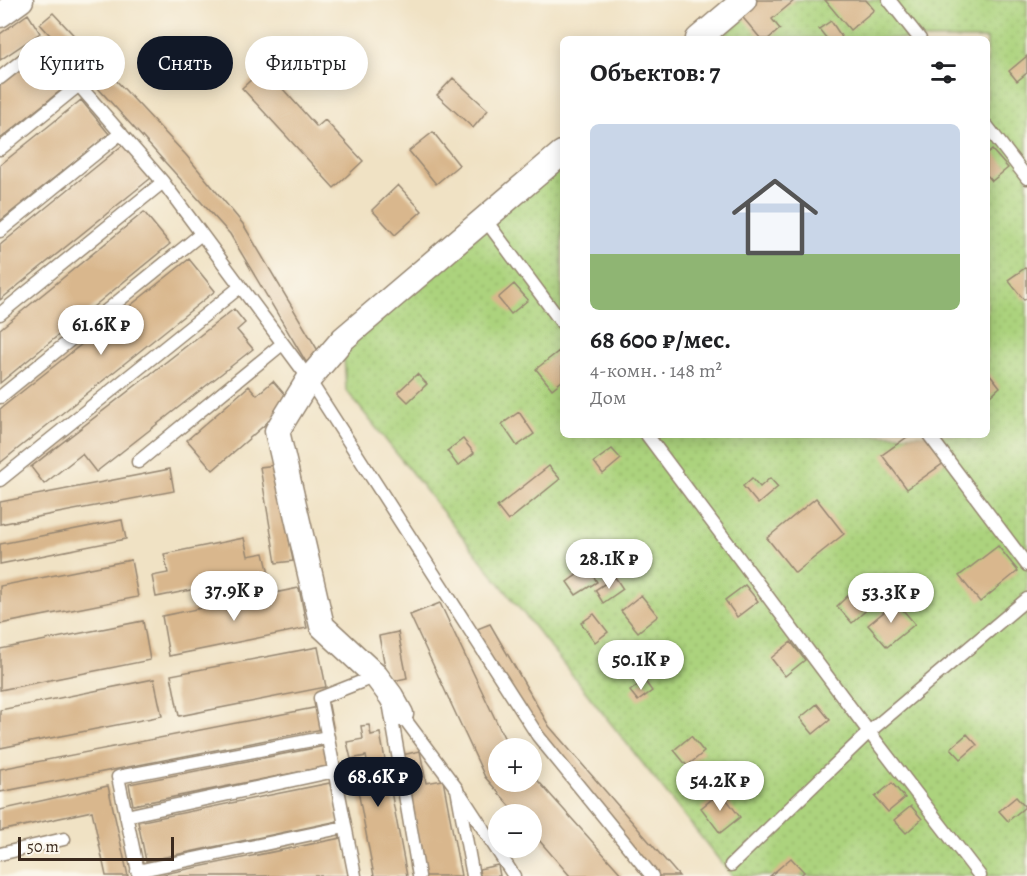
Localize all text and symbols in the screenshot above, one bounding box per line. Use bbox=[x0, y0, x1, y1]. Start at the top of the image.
chip: Купить bbox=[18, 36, 125, 90]
chip: Снять bbox=[137, 36, 233, 90]
chip: Фильтры bbox=[245, 36, 368, 90]
text: Объектов: 7 bbox=[590, 55, 720, 90]
icon: filters bbox=[927, 56, 960, 89]
icon: home bbox=[721, 163, 829, 271]
pin: 61.6K ₽ bbox=[46, 305, 156, 356]
text: 61.6K ₽ bbox=[72, 311, 130, 338]
text: 68 600 ₽/мес. bbox=[590, 322, 731, 357]
text: 4-комн. · 148 m² bbox=[590, 357, 722, 384]
text: Дом bbox=[590, 384, 626, 411]
pin: 28.1K ₽ bbox=[554, 539, 664, 590]
text: 28.1K ₽ bbox=[580, 545, 638, 572]
pin: 37.9K ₽ bbox=[179, 571, 289, 622]
pin: 53.3K ₽ bbox=[836, 573, 946, 624]
text: 37.9K ₽ bbox=[205, 577, 263, 604]
text: 53.3K ₽ bbox=[862, 579, 920, 606]
pin: 50.1K ₽ bbox=[586, 640, 696, 691]
text: 50.1K ₽ bbox=[612, 646, 670, 673]
map controls bbox=[488, 738, 542, 858]
button: + bbox=[488, 738, 542, 792]
pin: 68.6K ₽ bbox=[323, 757, 433, 808]
pin: 54.2K ₽ bbox=[665, 761, 775, 812]
text: 68.6K ₽ bbox=[348, 763, 408, 790]
text: 54.2K ₽ bbox=[690, 767, 750, 794]
button: − bbox=[488, 804, 542, 858]
scale bar bbox=[18, 834, 174, 862]
text: 50 m bbox=[27, 836, 59, 858]

